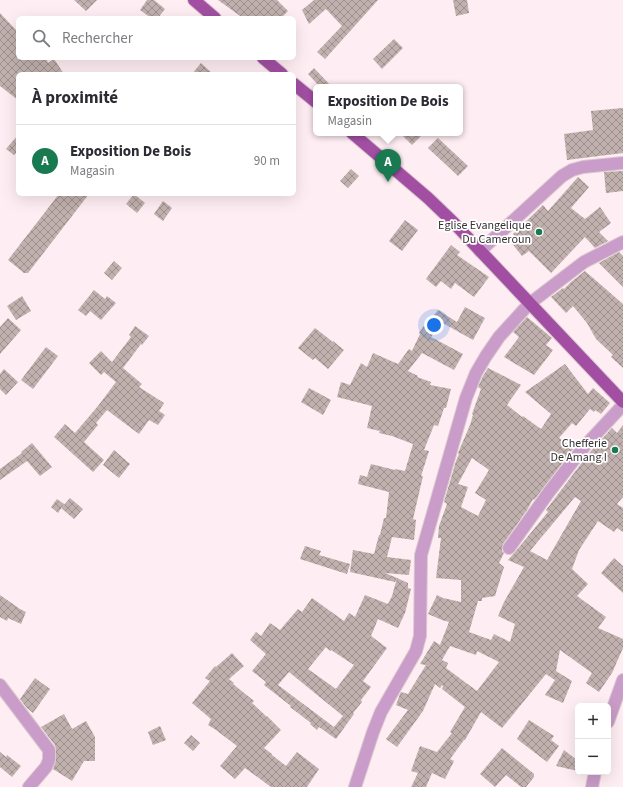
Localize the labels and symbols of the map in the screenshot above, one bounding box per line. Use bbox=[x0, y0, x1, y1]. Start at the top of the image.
pin: A bbox=[375, 149, 401, 182]
place label: Eglise Evangelique Du Cameroun bbox=[438, 217, 531, 248]
marker: Eglise Evangelique Du Cameroun bbox=[534, 227, 544, 237]
your location bbox=[424, 315, 444, 335]
place label: Chefferie De Amang I bbox=[551, 435, 607, 466]
marker: Chefferie De Amang I bbox=[610, 445, 620, 455]

